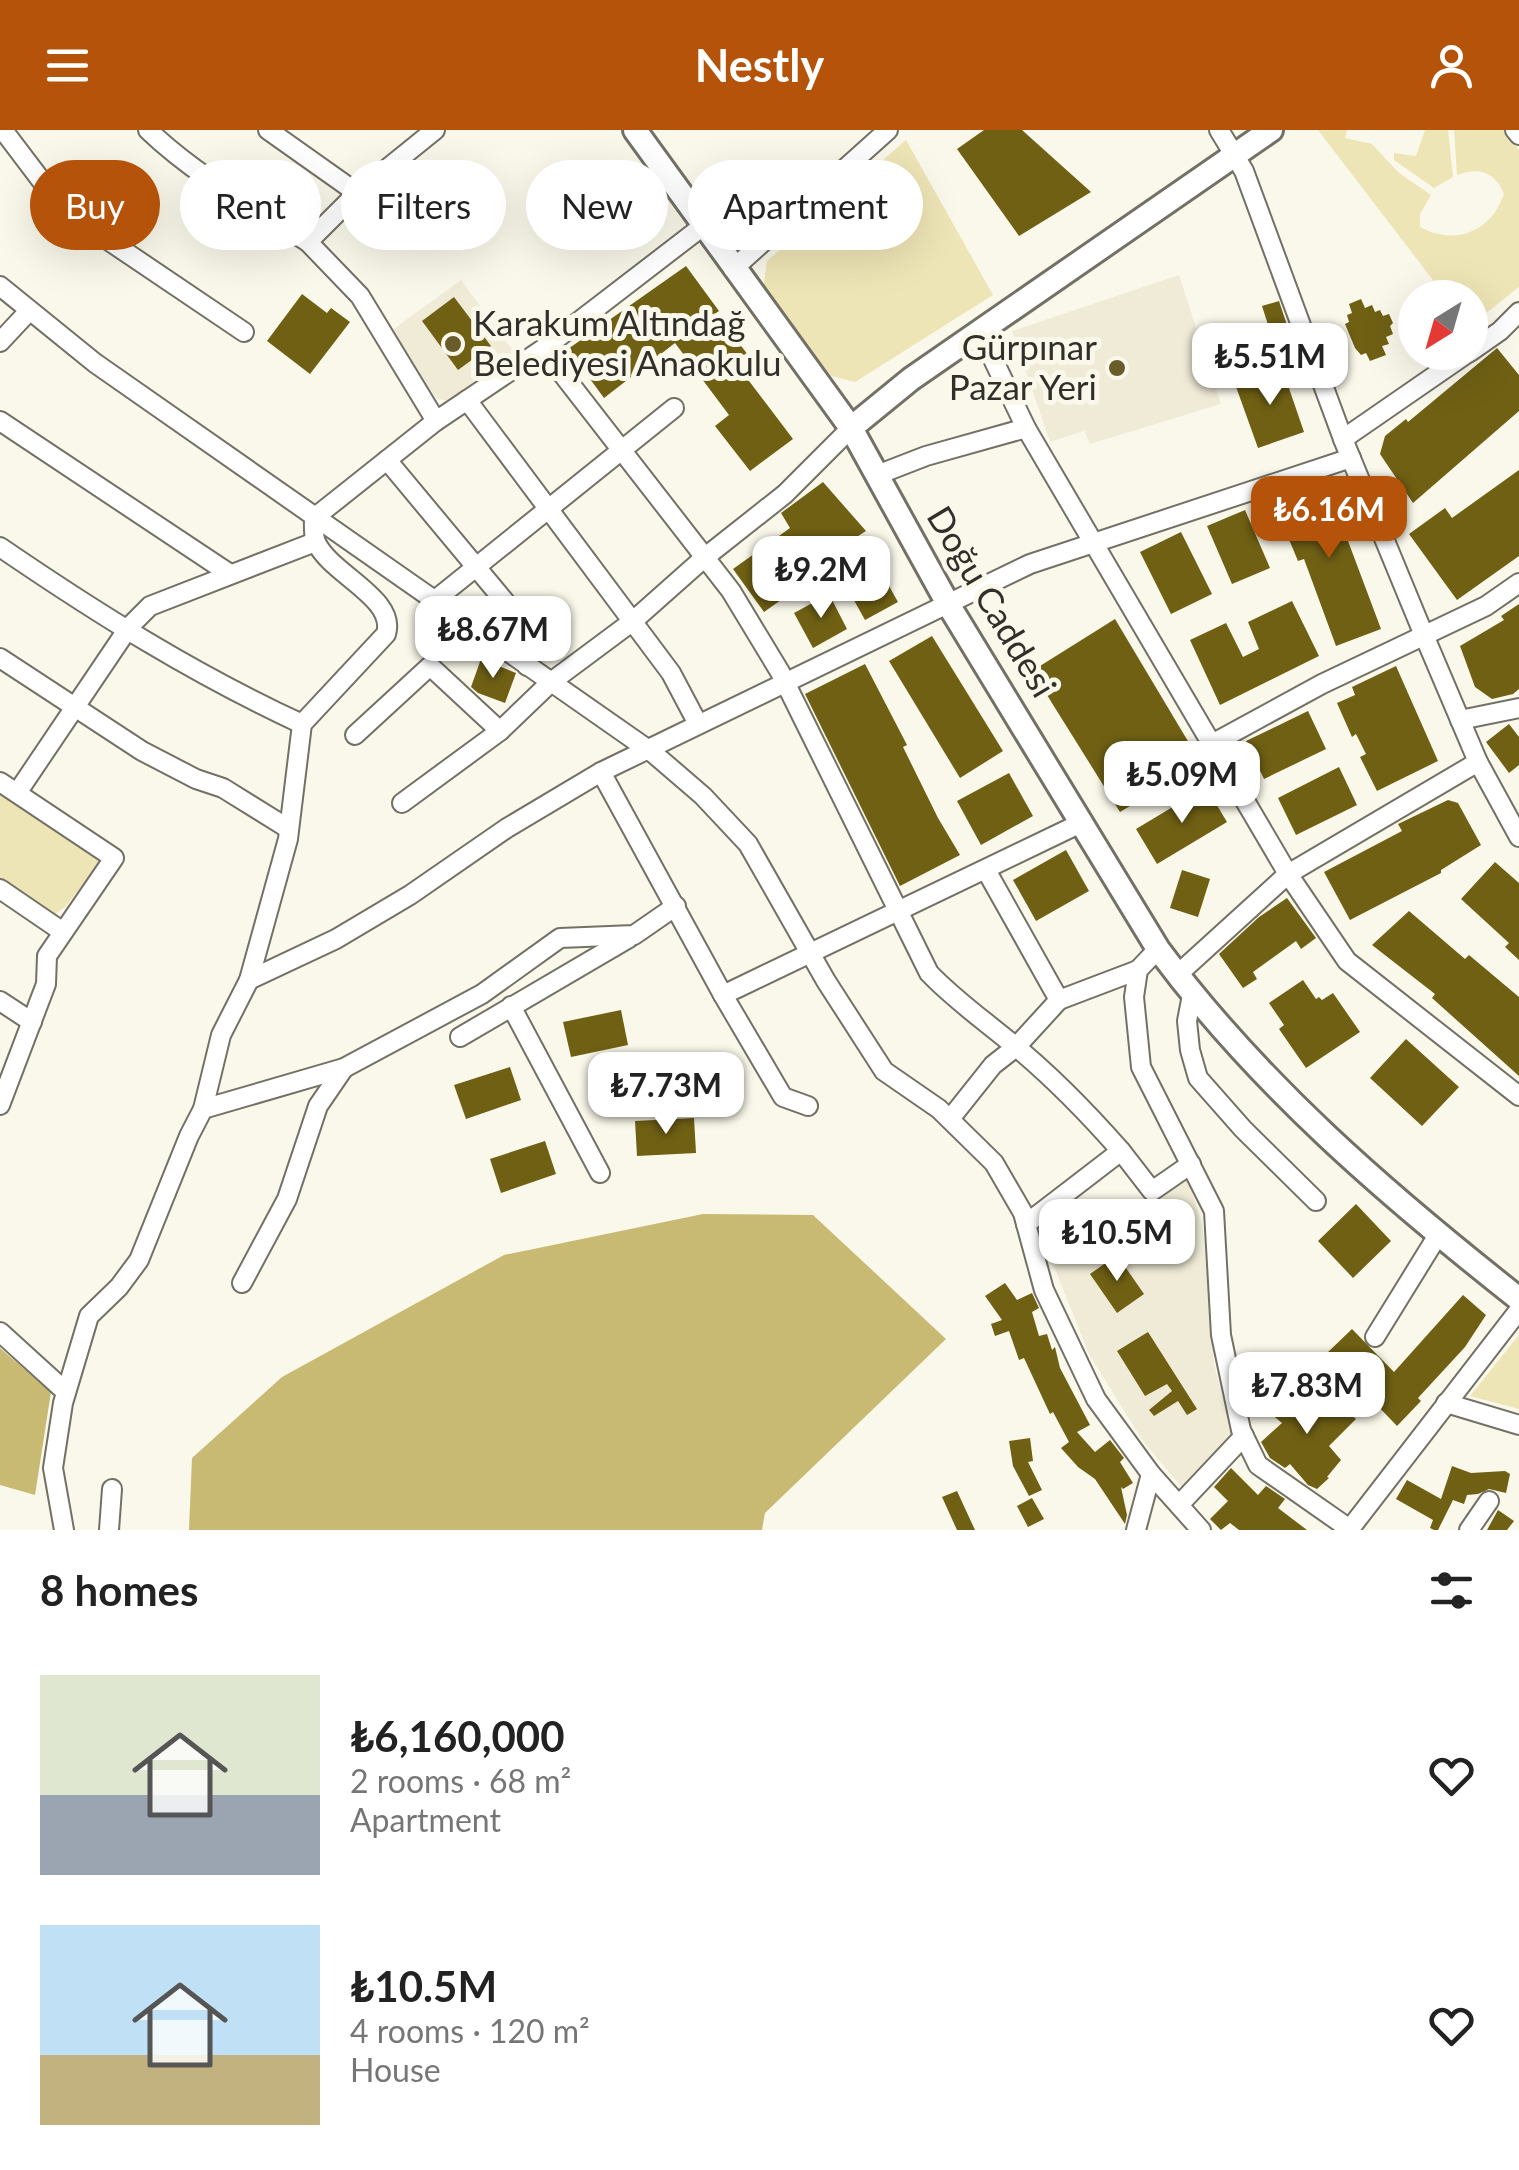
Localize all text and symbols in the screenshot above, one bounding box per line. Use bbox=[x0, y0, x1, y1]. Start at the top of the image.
icon: menu bbox=[40, 38, 95, 93]
text: Nestly bbox=[695, 38, 824, 92]
icon: person bbox=[1424, 38, 1479, 93]
chip: Buy bbox=[30, 160, 160, 250]
chip: Rent bbox=[180, 160, 321, 250]
chip: Filters bbox=[341, 160, 506, 250]
chip: New bbox=[526, 160, 668, 250]
chip: Apartment bbox=[688, 160, 923, 250]
north arrow bbox=[1398, 280, 1488, 370]
map controls bbox=[1398, 280, 1488, 370]
place label: Karakum Altındağ Belediyesi Anaokulu bbox=[473, 301, 781, 383]
pin: ₺5.51M bbox=[1189, 323, 1351, 408]
place label: Gürpınar Pazar Yeri bbox=[949, 325, 1097, 407]
marker: Karakum Altındağ Belediyesi Anaokulu bbox=[442, 333, 464, 355]
text: ₺5.51M bbox=[1214, 336, 1326, 375]
marker: Gürpınar Pazar Yeri bbox=[1106, 357, 1128, 379]
pin: ₺6.16M bbox=[1248, 476, 1410, 561]
text: ₺6.16M bbox=[1273, 489, 1385, 528]
street label: Doğu Caddesi bbox=[919, 498, 1066, 704]
pin: ₺9.2M bbox=[751, 536, 891, 621]
text: ₺9.2M bbox=[774, 549, 868, 588]
pin: ₺8.67M bbox=[412, 596, 574, 681]
text: ₺8.67M bbox=[437, 609, 549, 648]
pin: ₺5.09M bbox=[1101, 741, 1263, 826]
text: ₺5.09M bbox=[1126, 754, 1238, 793]
pin: ₺7.73M bbox=[585, 1052, 747, 1137]
text: ₺7.73M bbox=[610, 1065, 722, 1104]
pin: ₺10.5M bbox=[1036, 1199, 1198, 1284]
text: ₺10.5M bbox=[1061, 1212, 1173, 1251]
pin: ₺7.83M bbox=[1226, 1352, 1388, 1437]
text: ₺7.83M bbox=[1251, 1365, 1363, 1404]
icon: filters bbox=[1424, 1563, 1479, 1618]
text: 8 homes bbox=[40, 1565, 198, 1615]
text: ₺6,160,000 bbox=[350, 1711, 565, 1761]
icon: home bbox=[120, 1715, 240, 1835]
icon: heart bbox=[1424, 1748, 1479, 1803]
text: 2 rooms · 68 m² bbox=[350, 1761, 571, 1800]
text: Apartment bbox=[350, 1800, 501, 1839]
text: ₺10.5M bbox=[350, 1961, 497, 2011]
icon: home bbox=[120, 1965, 240, 2085]
icon: heart bbox=[1424, 1998, 1479, 2053]
text: 4 rooms · 120 m² bbox=[350, 2011, 590, 2050]
text: House bbox=[350, 2050, 441, 2089]

